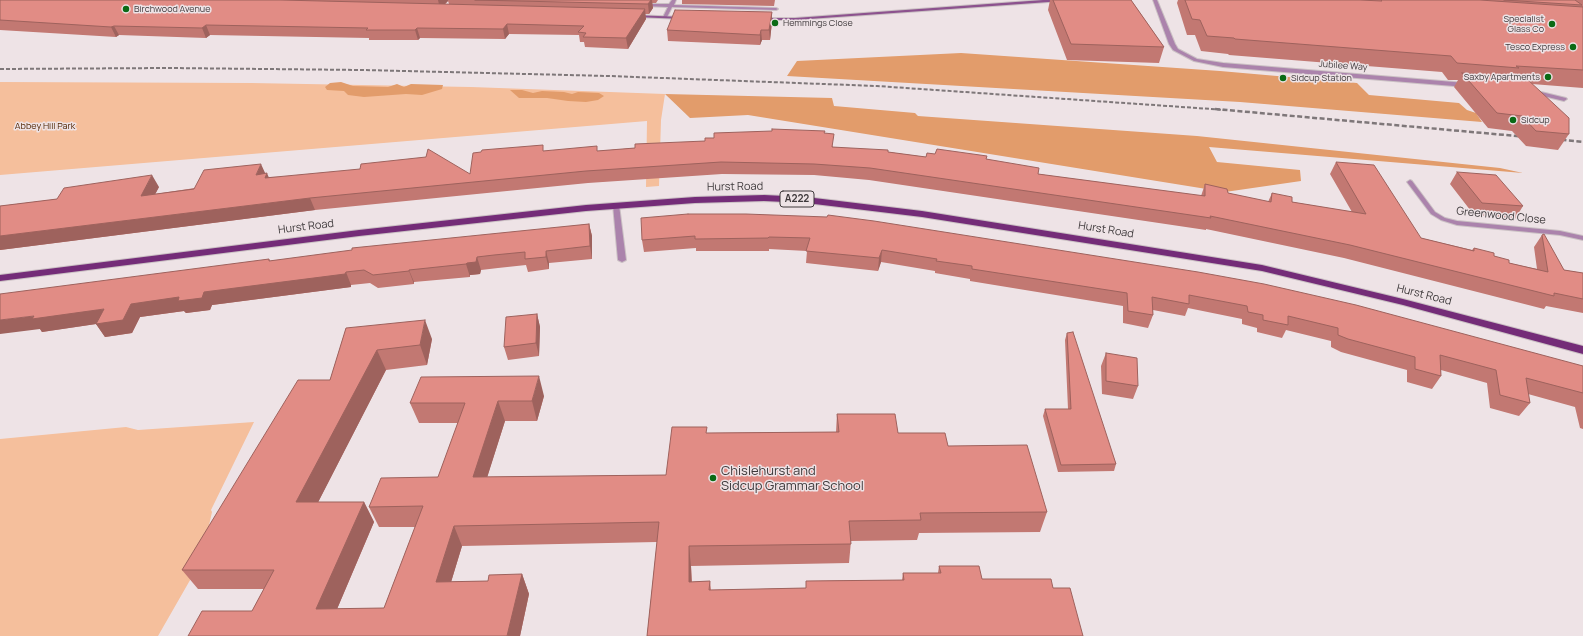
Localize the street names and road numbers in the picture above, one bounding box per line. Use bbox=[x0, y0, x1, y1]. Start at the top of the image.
street label: Jubilee Way bbox=[1318, 59, 1368, 73]
street label: Hurst Road bbox=[707, 180, 763, 194]
road number: A222 bbox=[780, 191, 814, 207]
street label: Greenwood Close bbox=[1456, 205, 1546, 227]
street label: Hurst Road bbox=[277, 217, 335, 237]
street label: Hurst Road bbox=[1077, 219, 1135, 241]
street label: Hurst Road bbox=[1395, 282, 1453, 308]

